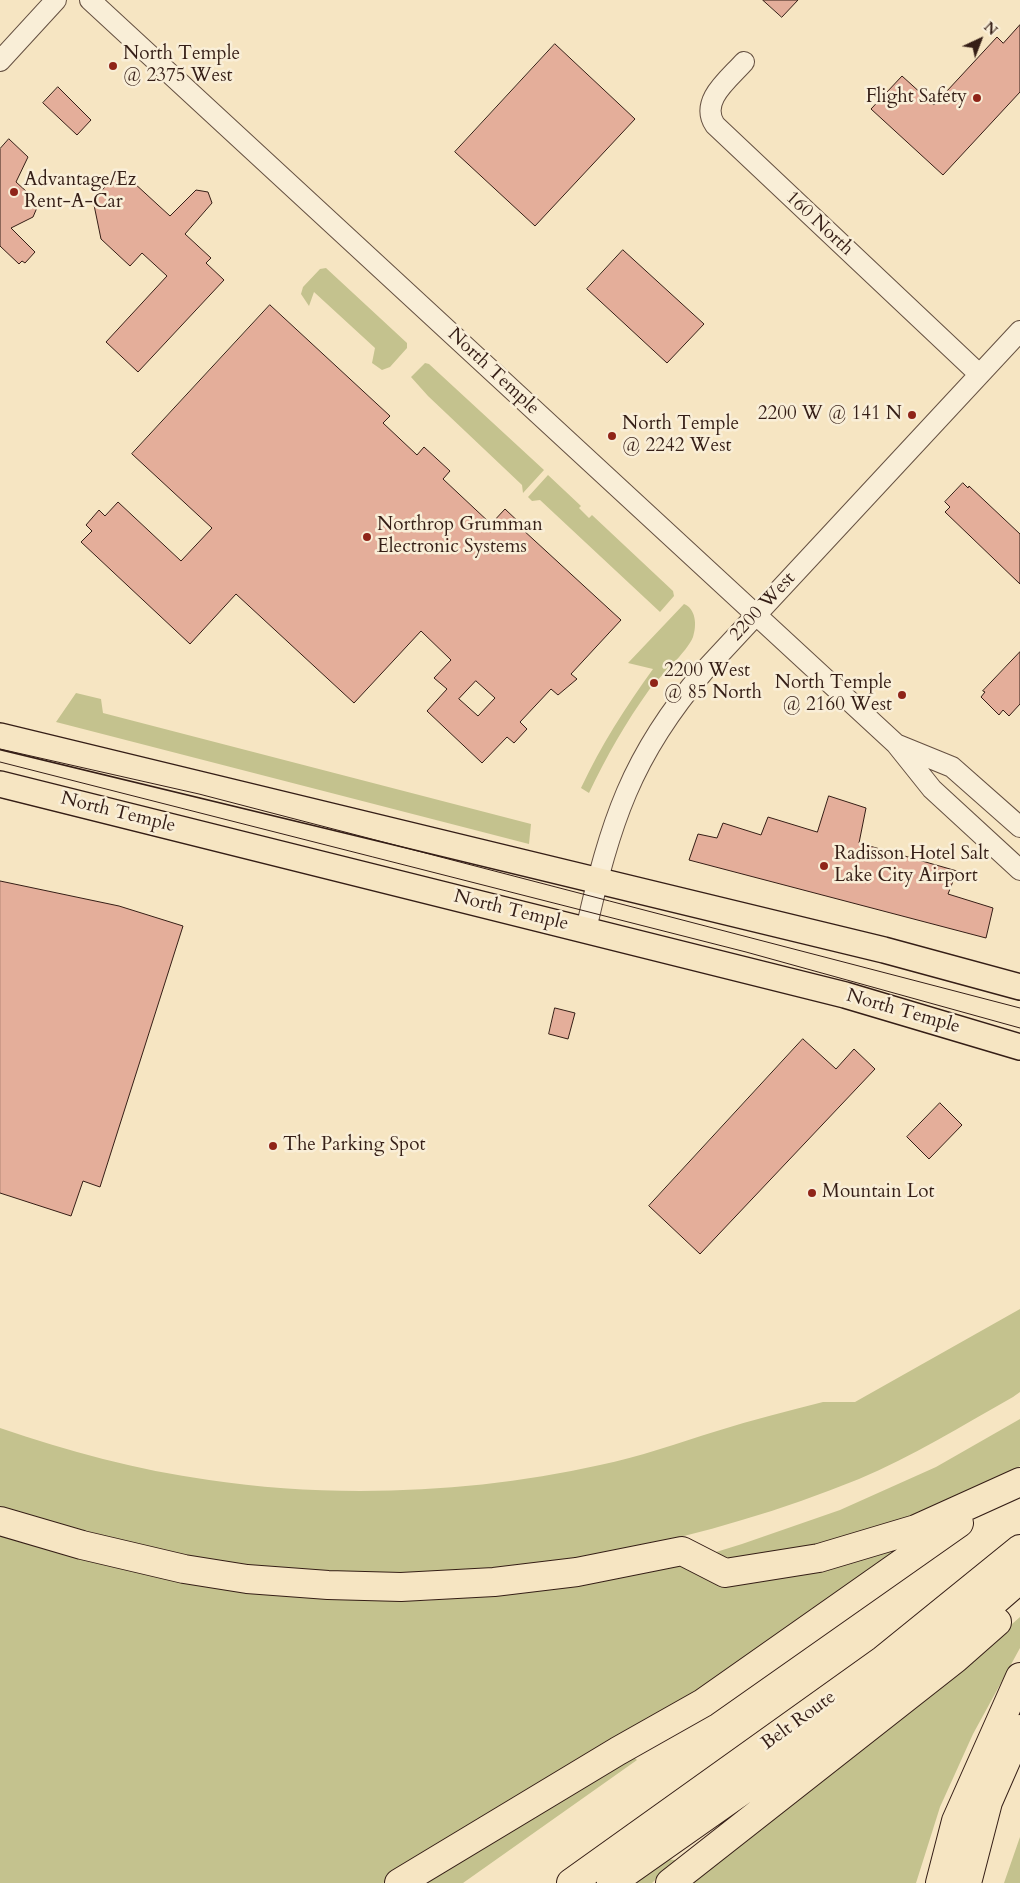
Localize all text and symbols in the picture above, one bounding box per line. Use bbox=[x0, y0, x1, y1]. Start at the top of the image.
north arrow bbox=[955, 15, 1005, 65]
text: N bbox=[980, 18, 1001, 40]
place label: North Temple @ 2375 West bbox=[123, 44, 240, 88]
marker: North Temple @ 2375 West bbox=[107, 60, 119, 72]
place label: Flight Safety bbox=[866, 87, 967, 109]
marker: Flight Safety bbox=[971, 92, 983, 104]
place label: Advantage/Ez Rent-A-Car bbox=[24, 170, 136, 214]
marker: Advantage/Ez Rent-A-Car bbox=[8, 186, 20, 198]
street label: 160 North bbox=[780, 187, 858, 261]
street label: North Temple bbox=[442, 324, 544, 420]
place label: 2200 W @ 141 N bbox=[758, 404, 902, 426]
marker: 2200 W @ 141 N bbox=[906, 409, 918, 421]
place label: North Temple @ 2242 West bbox=[622, 414, 739, 458]
marker: North Temple @ 2242 West bbox=[606, 430, 618, 442]
place label: Northrop Grumman Electronic Systems bbox=[377, 515, 543, 559]
marker: Northrop Grumman Electronic Systems bbox=[361, 531, 373, 543]
street label: 2200 West bbox=[725, 568, 801, 646]
place label: 2200 West @ 85 North bbox=[664, 661, 762, 705]
place label: North Temple @ 2160 West bbox=[775, 673, 892, 717]
marker: 2200 West @ 85 North bbox=[648, 677, 660, 689]
marker: North Temple @ 2160 West bbox=[896, 689, 908, 701]
street label: North Temple bbox=[58, 788, 178, 838]
place label: Radisson Hotel Salt Lake City Airport bbox=[834, 844, 989, 888]
marker: Radisson Hotel Salt Lake City Airport bbox=[818, 860, 830, 872]
street label: North Temple bbox=[451, 886, 571, 936]
street label: North Temple bbox=[844, 985, 962, 1039]
place label: The Parking Spot bbox=[283, 1135, 425, 1157]
marker: The Parking Spot bbox=[267, 1140, 279, 1152]
place label: Mountain Lot bbox=[822, 1182, 935, 1204]
marker: Mountain Lot bbox=[806, 1187, 818, 1199]
street label: Belt Route bbox=[758, 1687, 840, 1755]

